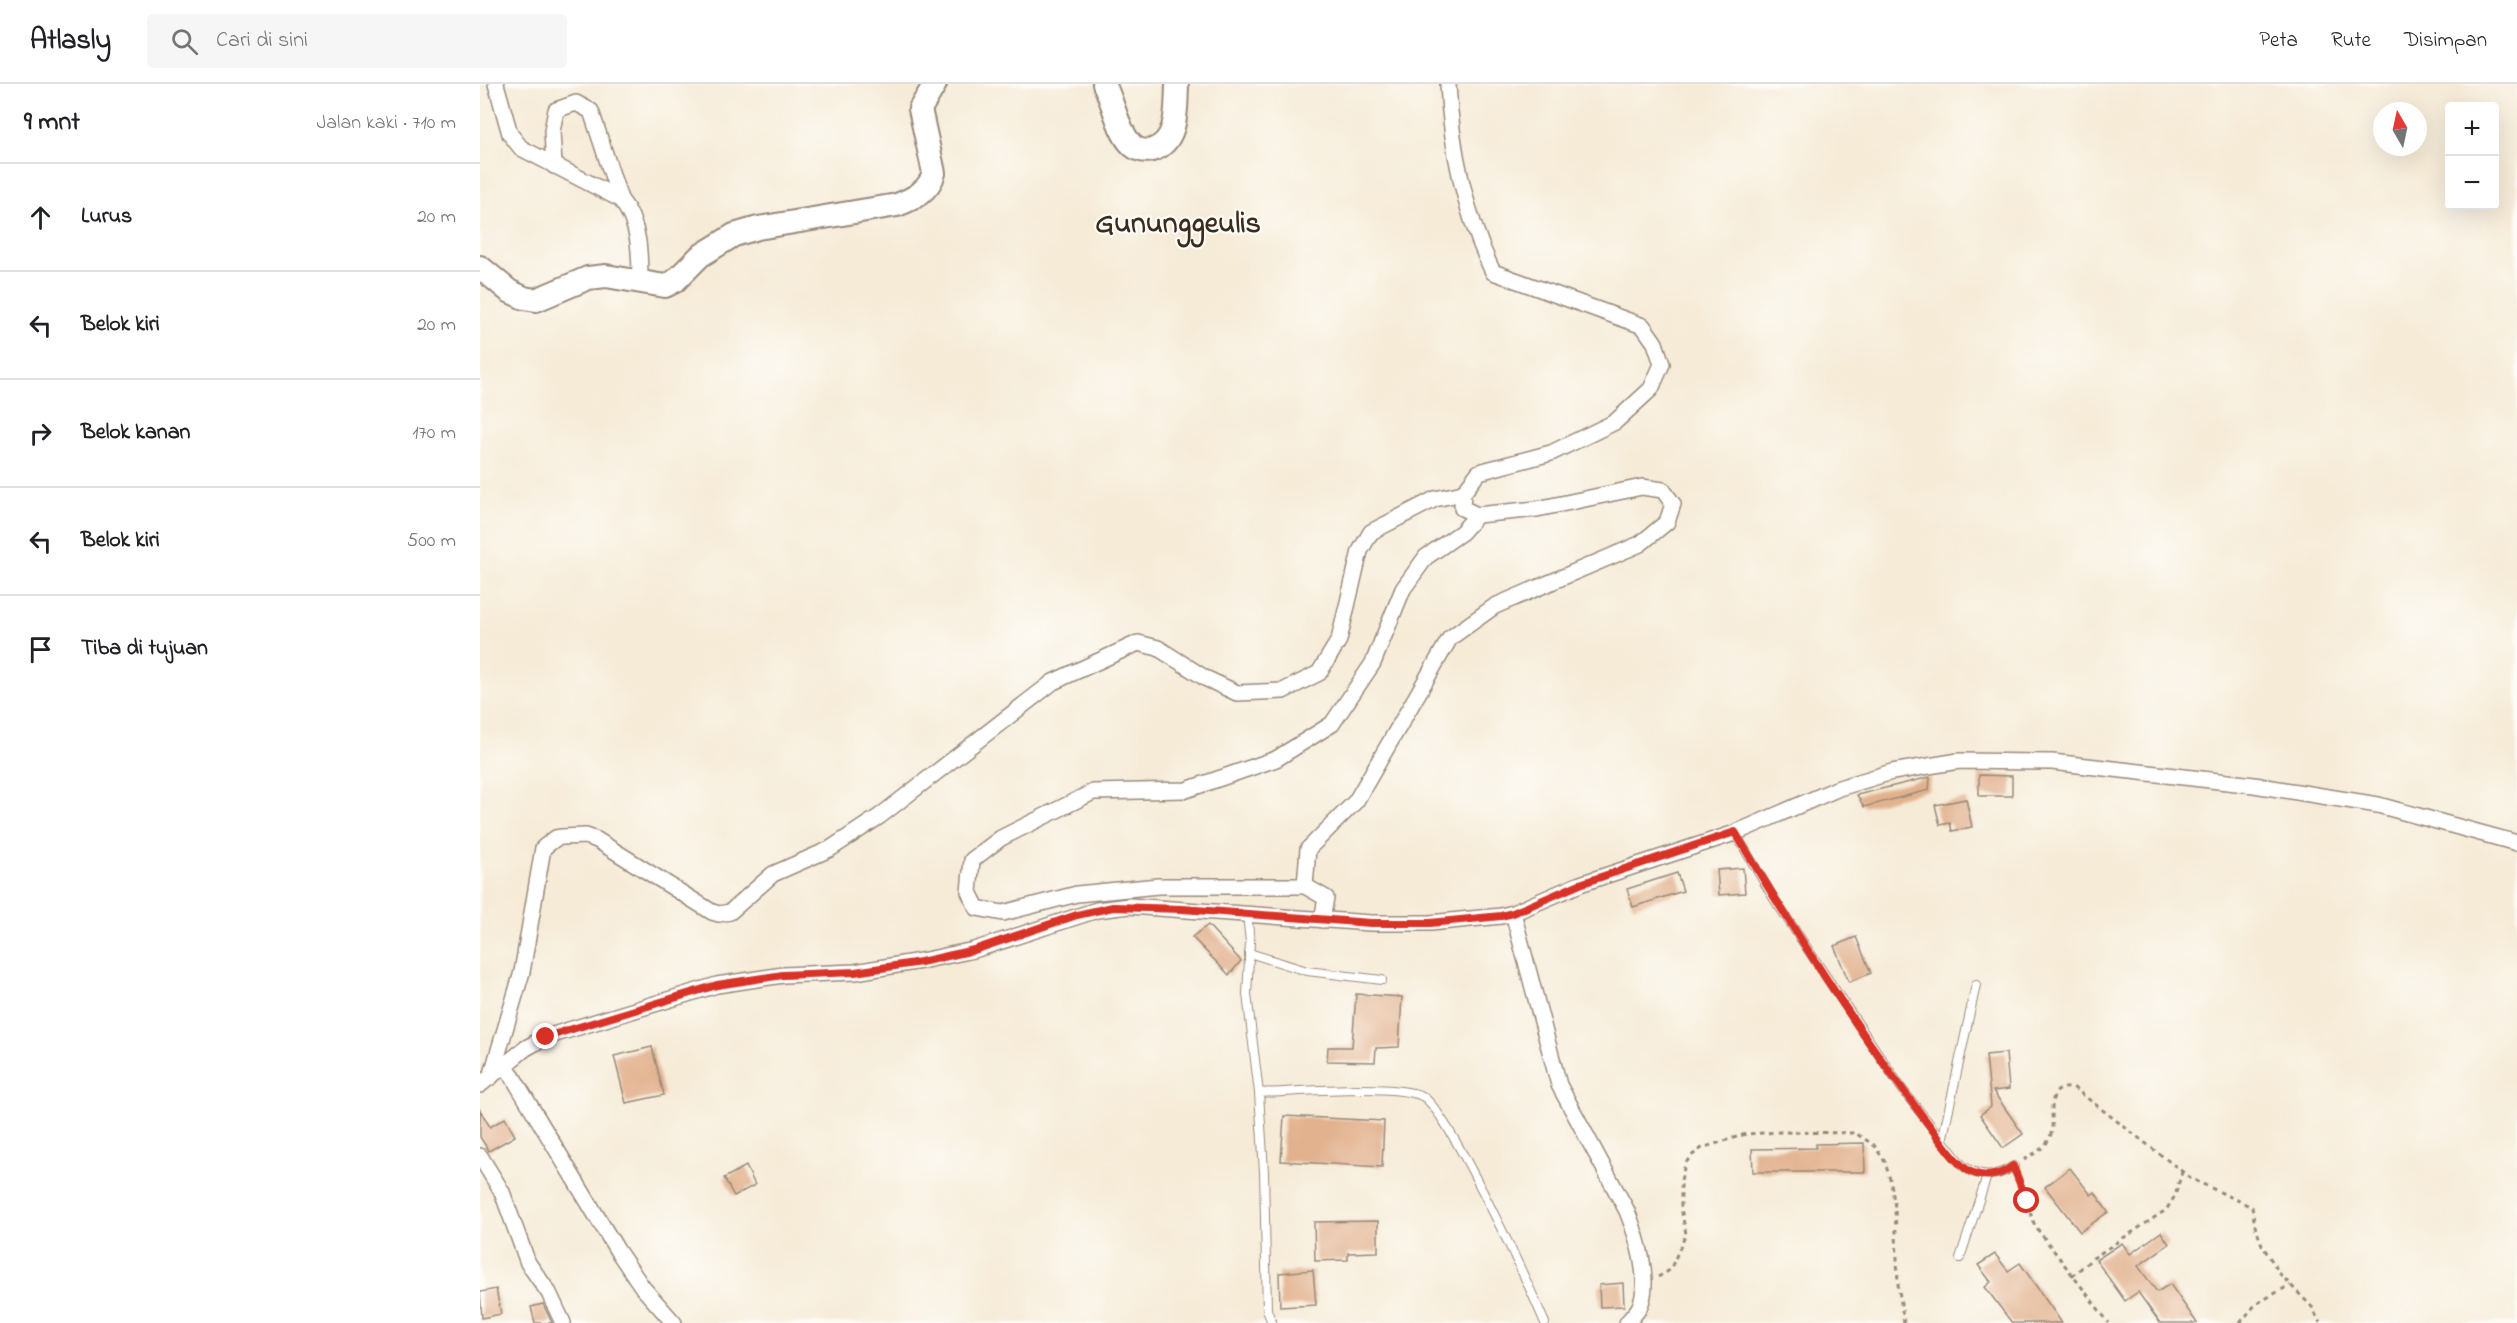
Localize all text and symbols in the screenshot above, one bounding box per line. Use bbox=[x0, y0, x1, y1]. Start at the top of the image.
search box bbox=[147, 14, 567, 68]
text: Atlasly bbox=[30, 21, 111, 62]
icon: search bbox=[168, 25, 201, 58]
text: Cari di sini bbox=[216, 25, 308, 57]
text: Peta bbox=[2259, 26, 2298, 56]
text: Rute bbox=[2331, 26, 2371, 56]
text: Disimpan bbox=[2404, 26, 2487, 56]
north arrow bbox=[2373, 102, 2427, 156]
map controls bbox=[2445, 102, 2499, 210]
button: + bbox=[2445, 102, 2499, 156]
text: 9 mnt bbox=[24, 104, 80, 142]
text: Jalan kaki · 710 m bbox=[316, 109, 456, 138]
button: − bbox=[2445, 156, 2499, 210]
icon: ahead bbox=[24, 201, 57, 234]
text: Lurus bbox=[81, 201, 132, 233]
text: 20 m bbox=[417, 203, 456, 232]
district label: Gununggeulis bbox=[1095, 203, 1261, 248]
icon: left bbox=[24, 309, 57, 342]
text: Belok kiri bbox=[81, 309, 160, 341]
text: 20 m bbox=[417, 311, 456, 340]
icon: right bbox=[24, 417, 57, 450]
text: Belok kanan bbox=[81, 417, 190, 449]
text: 170 m bbox=[412, 419, 456, 448]
icon: left bbox=[24, 525, 57, 558]
text: Belok kiri bbox=[81, 525, 160, 557]
text: 500 m bbox=[407, 527, 456, 556]
icon: arrive bbox=[24, 633, 57, 666]
text: Tiba di tujuan bbox=[81, 633, 208, 665]
route end bbox=[532, 1023, 558, 1049]
route start bbox=[2013, 1187, 2039, 1213]

